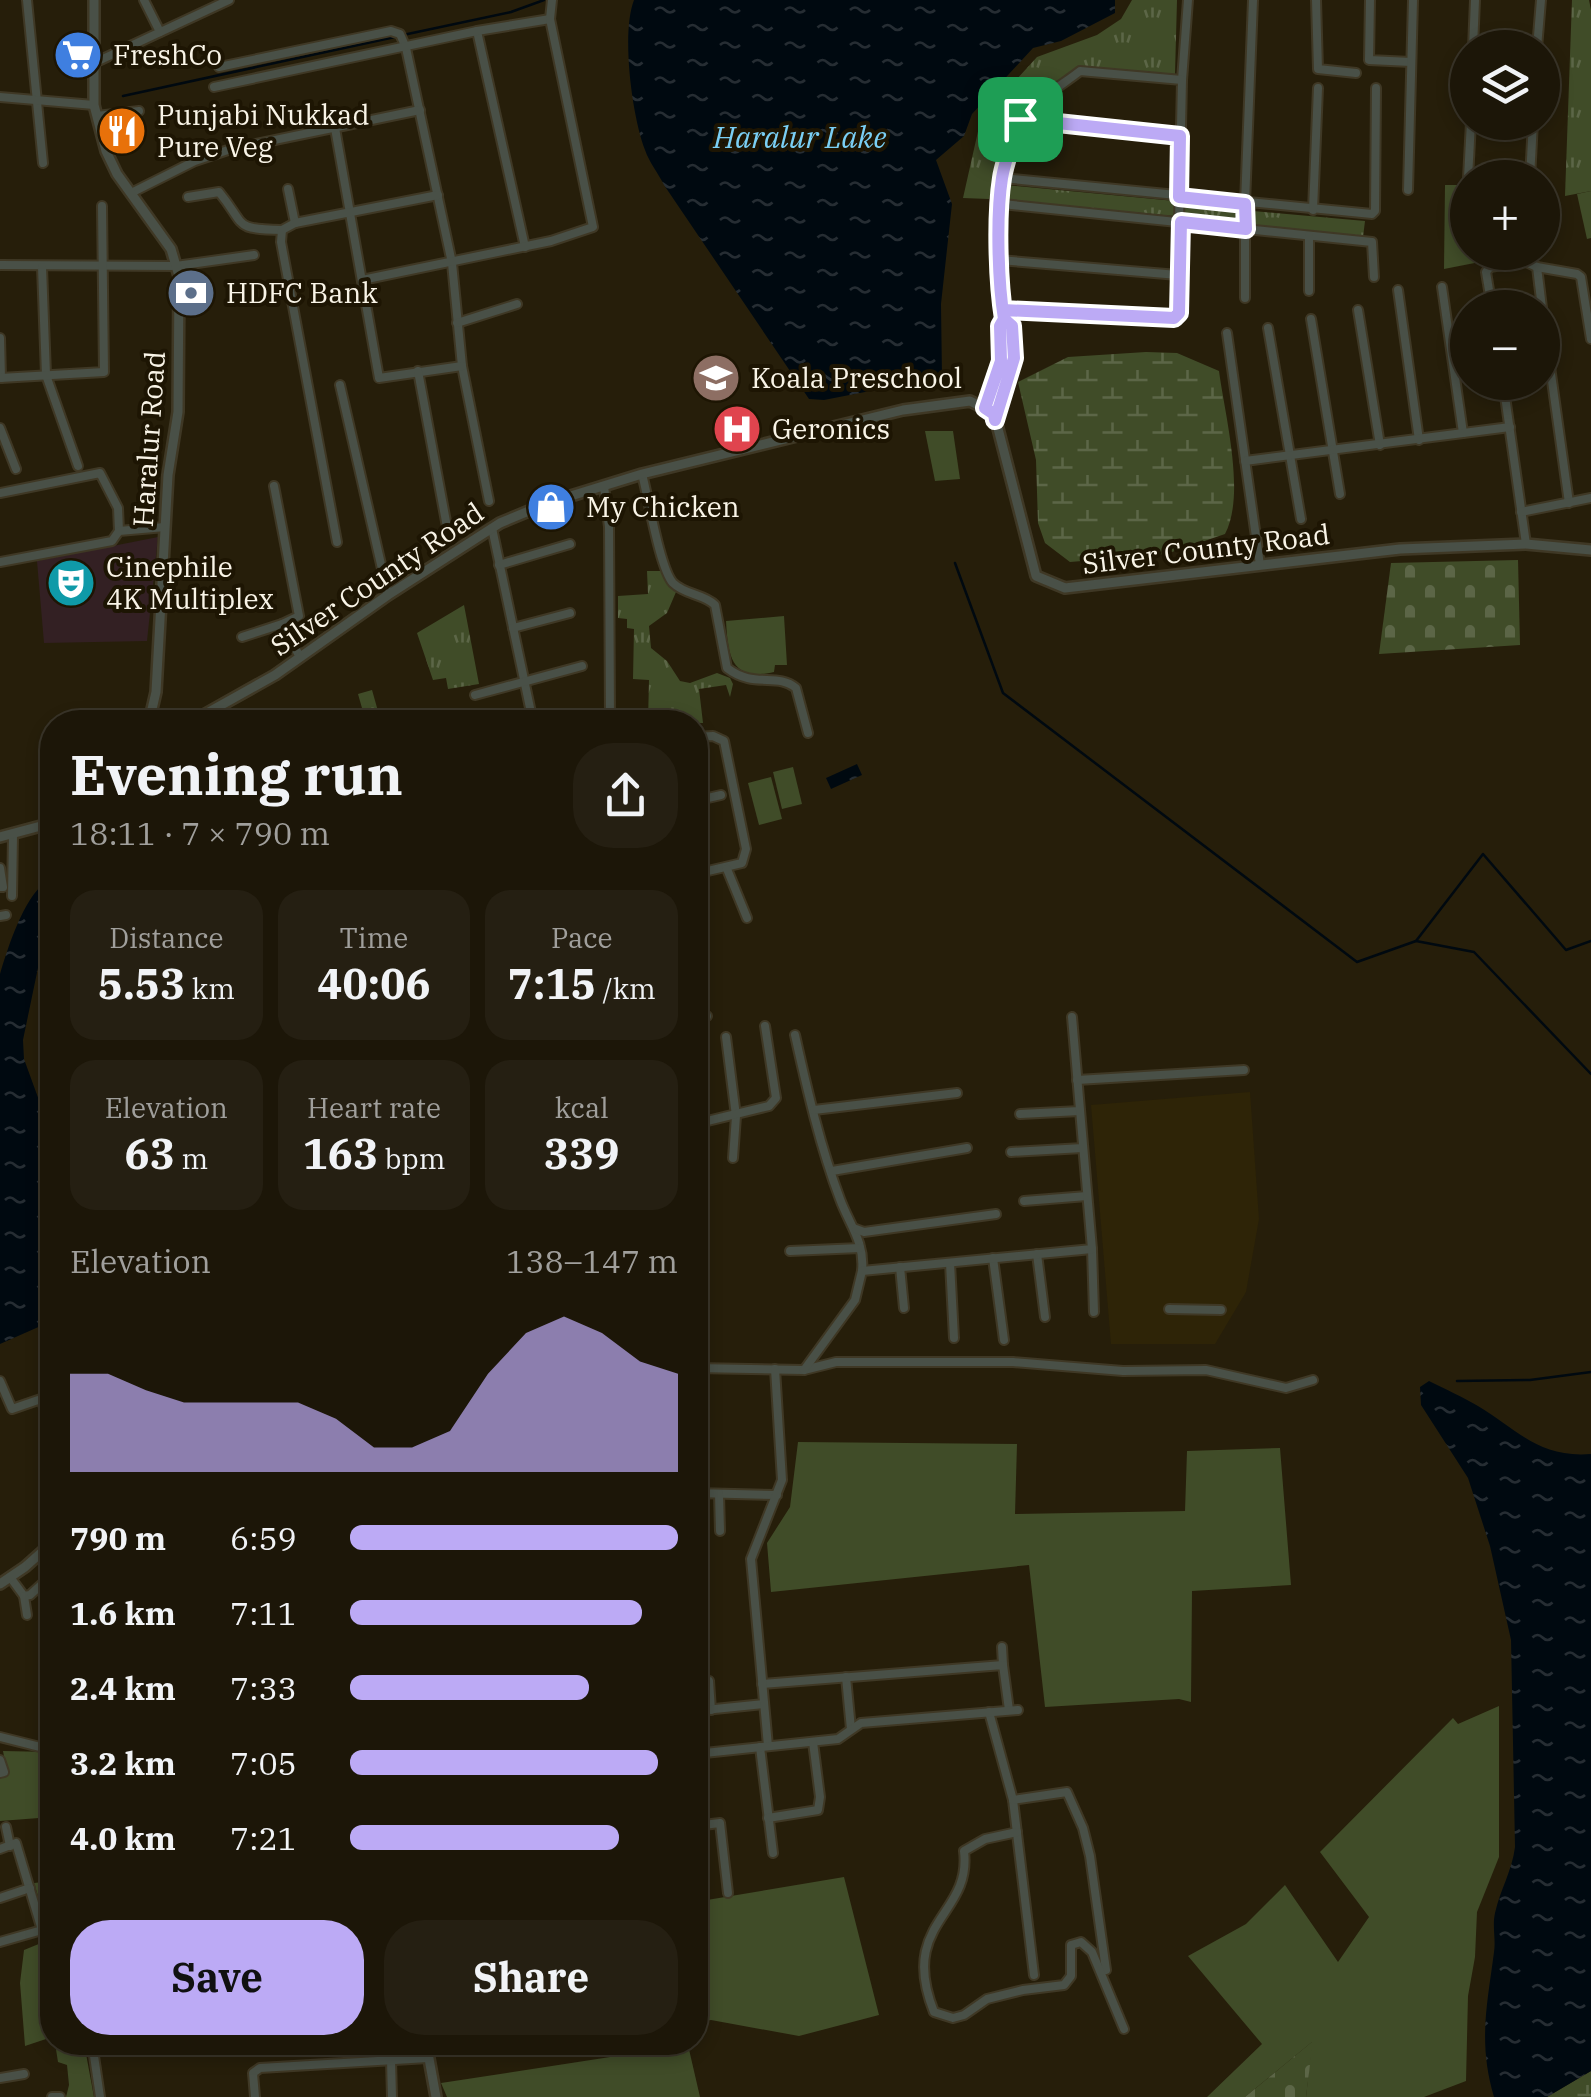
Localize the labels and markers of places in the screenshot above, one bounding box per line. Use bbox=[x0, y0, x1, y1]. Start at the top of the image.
supermarket icon: FreshCo bbox=[52, 29, 104, 81]
place label: FreshCo bbox=[113, 36, 222, 73]
pin bbox=[978, 77, 1063, 162]
place label: Punjabi Nukkad Pure Veg bbox=[157, 96, 369, 165]
restaurant icon: Punjabi Nukkad Pure Veg bbox=[96, 105, 148, 157]
bank icon: HDFC Bank bbox=[165, 267, 217, 319]
place label: HDFC Bank bbox=[226, 274, 378, 311]
school or university icon: Koala Preschool bbox=[690, 352, 742, 404]
place label: Koala Preschool bbox=[751, 359, 962, 396]
hospital icon: Geronics bbox=[711, 403, 763, 455]
place label: Geronics bbox=[772, 410, 890, 447]
shop icon: My Chicken bbox=[525, 481, 577, 533]
place label: My Chicken bbox=[586, 488, 740, 525]
place label: Cinephile 4K Multiplex bbox=[106, 548, 274, 617]
theatre icon: Cinephile 4K Multiplex bbox=[45, 557, 97, 609]

